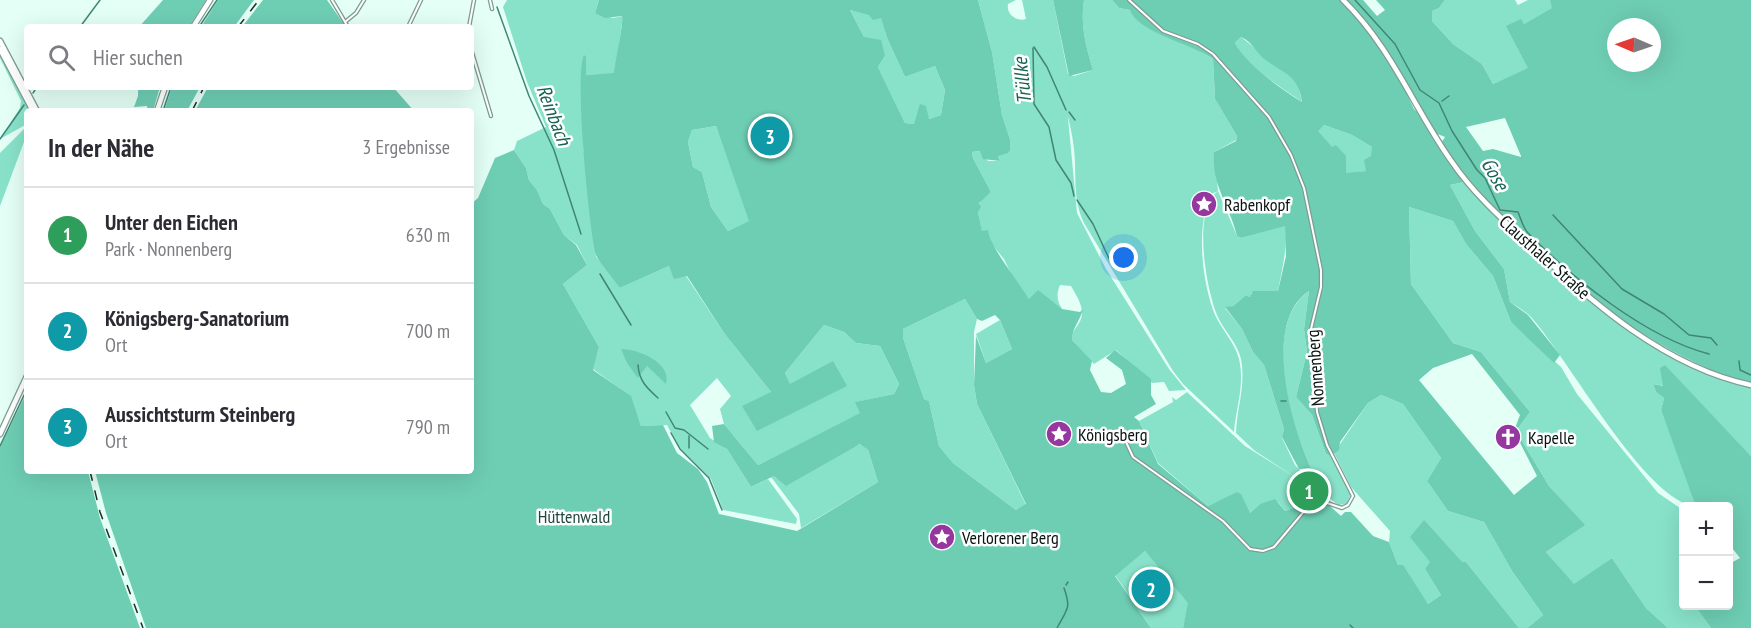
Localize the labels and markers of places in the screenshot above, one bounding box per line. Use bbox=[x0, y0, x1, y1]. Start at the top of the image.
pin: 3 bbox=[750, 114, 790, 158]
place icon: Rabenkopf bbox=[1189, 189, 1219, 219]
place label: Rabenkopf bbox=[1224, 193, 1291, 216]
place icon: Königsberg bbox=[1044, 419, 1074, 449]
church icon: Kapelle bbox=[1493, 422, 1523, 452]
place label: Königsberg bbox=[1078, 423, 1148, 446]
place label: Kapelle bbox=[1528, 426, 1575, 449]
pin: 1 bbox=[1290, 468, 1328, 514]
place icon: Verlorener Berg bbox=[927, 522, 957, 552]
place label: Verlorener Berg bbox=[961, 526, 1059, 549]
pin: 2 bbox=[1132, 566, 1170, 612]

